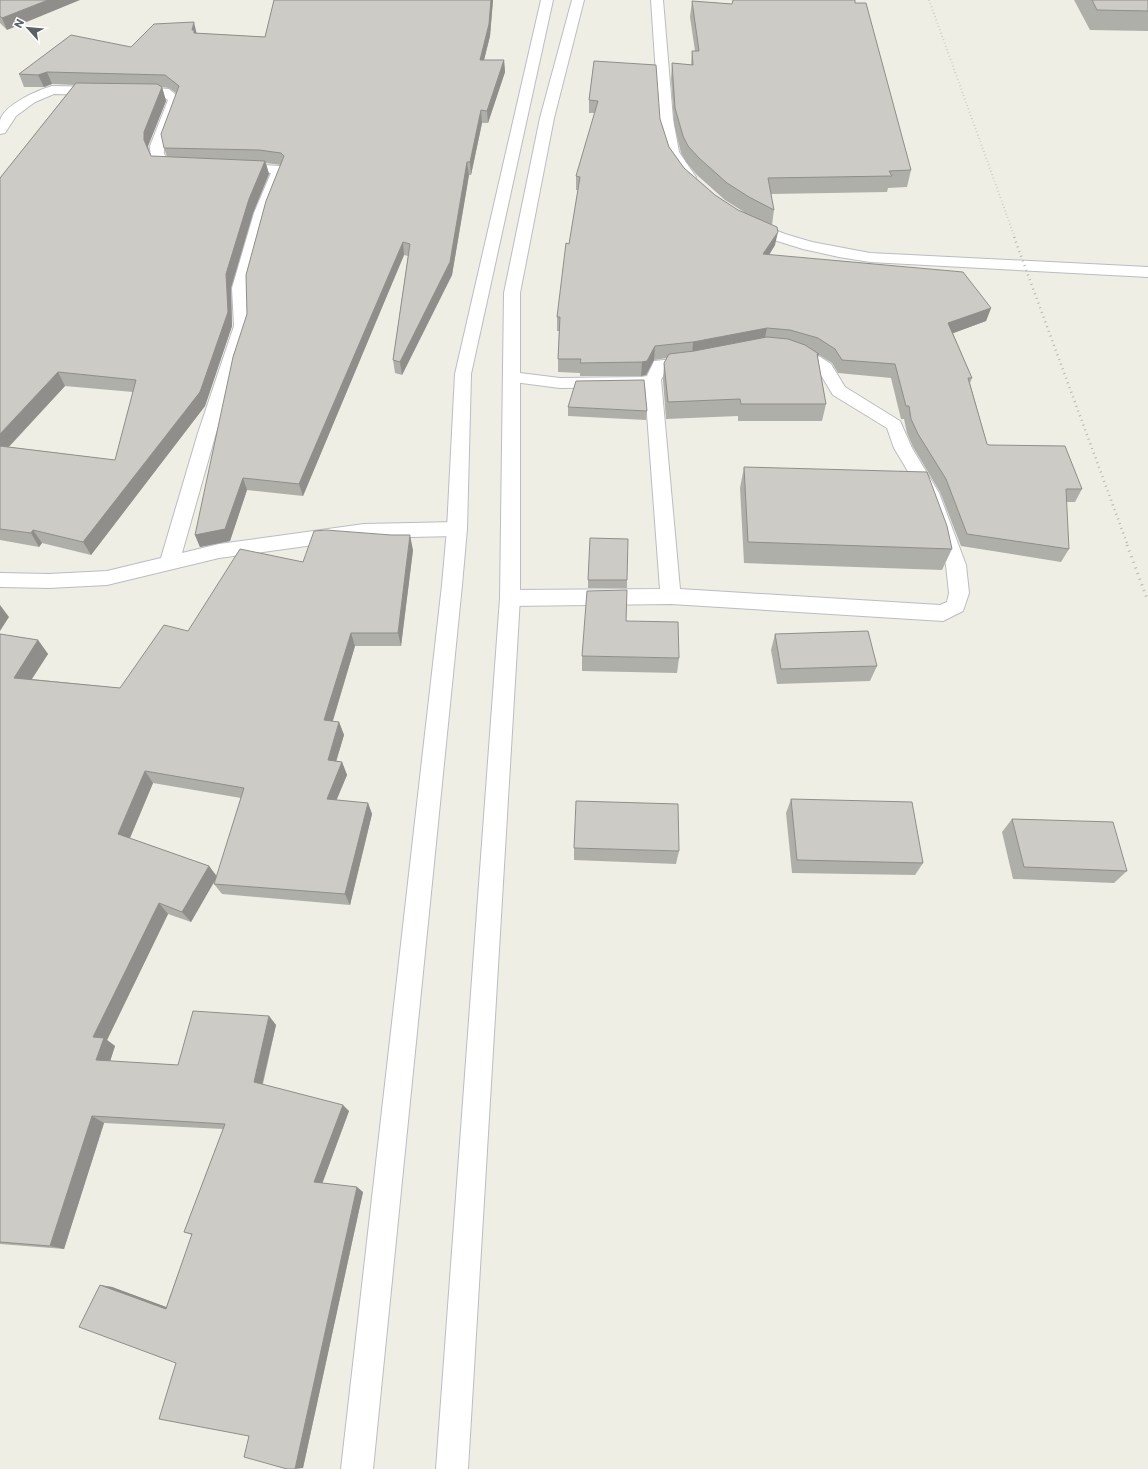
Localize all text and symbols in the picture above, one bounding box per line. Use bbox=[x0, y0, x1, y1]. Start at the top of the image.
north arrow bbox=[8, 8, 48, 48]
text: N bbox=[11, 17, 26, 30]

